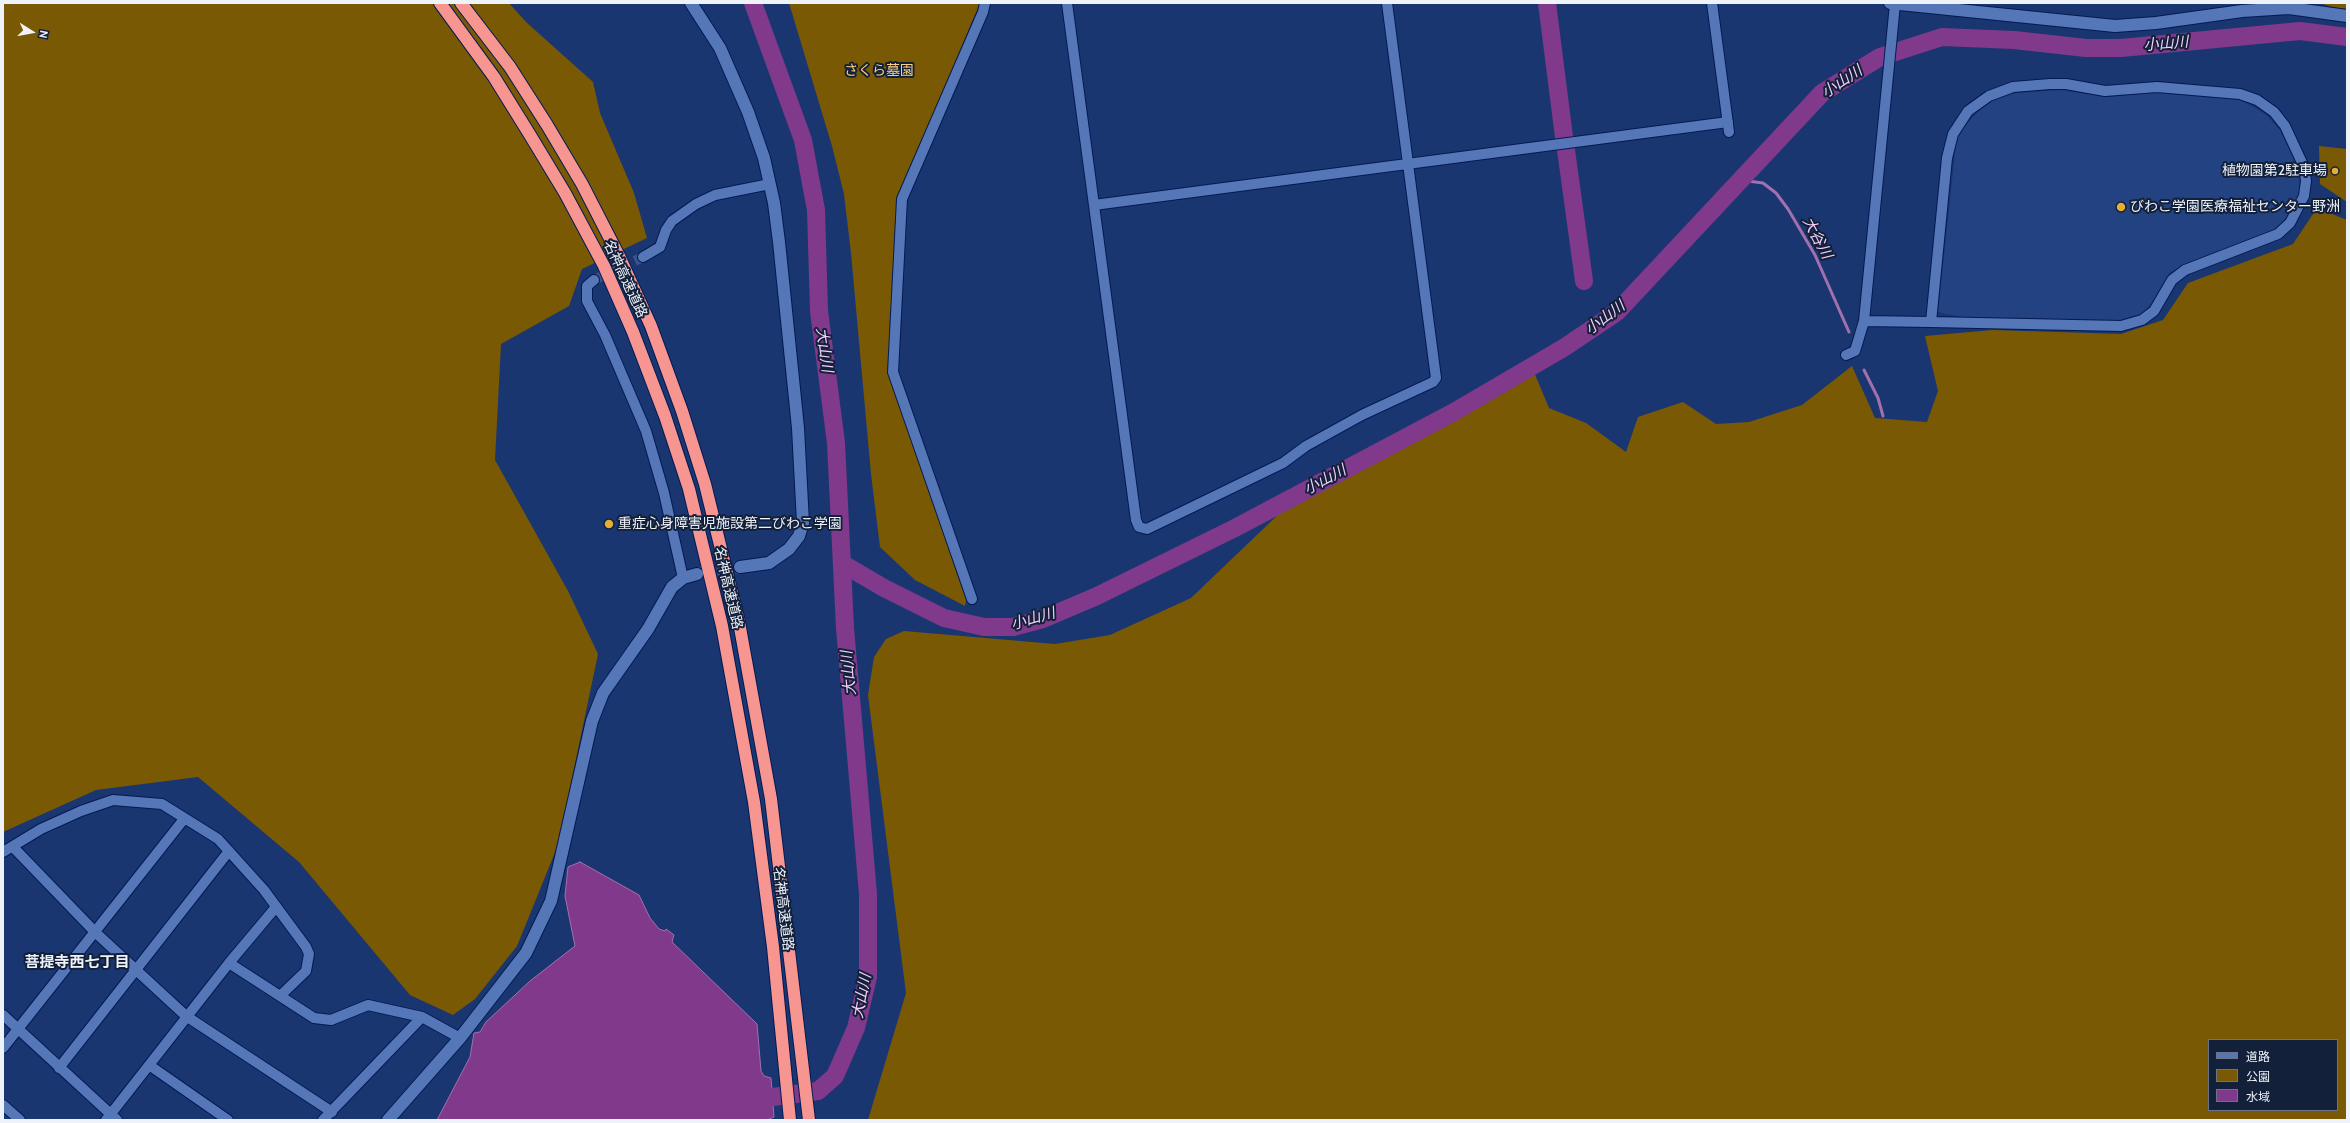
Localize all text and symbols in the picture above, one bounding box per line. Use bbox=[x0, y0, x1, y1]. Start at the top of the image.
north arrow bbox=[12, 12, 52, 52]
text: N bbox=[36, 29, 51, 39]
water label: 小山川 bbox=[2143, 33, 2189, 55]
water label: 小山川 bbox=[1818, 62, 1866, 102]
park label: さくら墓園 bbox=[844, 63, 914, 79]
place label: 植物園第2駐車場 bbox=[2222, 163, 2327, 179]
marker: 植物園第2駐車場 bbox=[2330, 166, 2340, 176]
place label: びわこ学園医療福祉センター野洲 bbox=[2130, 199, 2340, 215]
marker: びわこ学園医療福祉センター野洲 bbox=[2115, 201, 2127, 213]
water label: 大谷川 bbox=[1798, 214, 1836, 262]
street label: 名神高速道路 bbox=[600, 237, 650, 321]
water label: 小山川 bbox=[1582, 297, 1628, 339]
water label: 大山川 bbox=[812, 326, 836, 374]
water label: 小山川 bbox=[1301, 461, 1349, 499]
place label: 重症心身障害児施設第二びわこ学園 bbox=[618, 516, 842, 532]
marker: 重症心身障害児施設第二びわこ学園 bbox=[603, 518, 615, 530]
street label: 名神高速道路 bbox=[710, 545, 746, 631]
water label: 小山川 bbox=[1009, 604, 1057, 634]
water label: 大山川 bbox=[838, 650, 860, 696]
street label: 名神高速道路 bbox=[770, 866, 796, 952]
district label: 菩提寺西七丁目 bbox=[25, 954, 129, 972]
water label: 大山川 bbox=[849, 972, 875, 1020]
legend bbox=[2208, 1039, 2338, 1111]
text: 道路 bbox=[2246, 1049, 2270, 1064]
text: 公園 bbox=[2246, 1069, 2270, 1084]
text: 水域 bbox=[2246, 1089, 2270, 1104]

